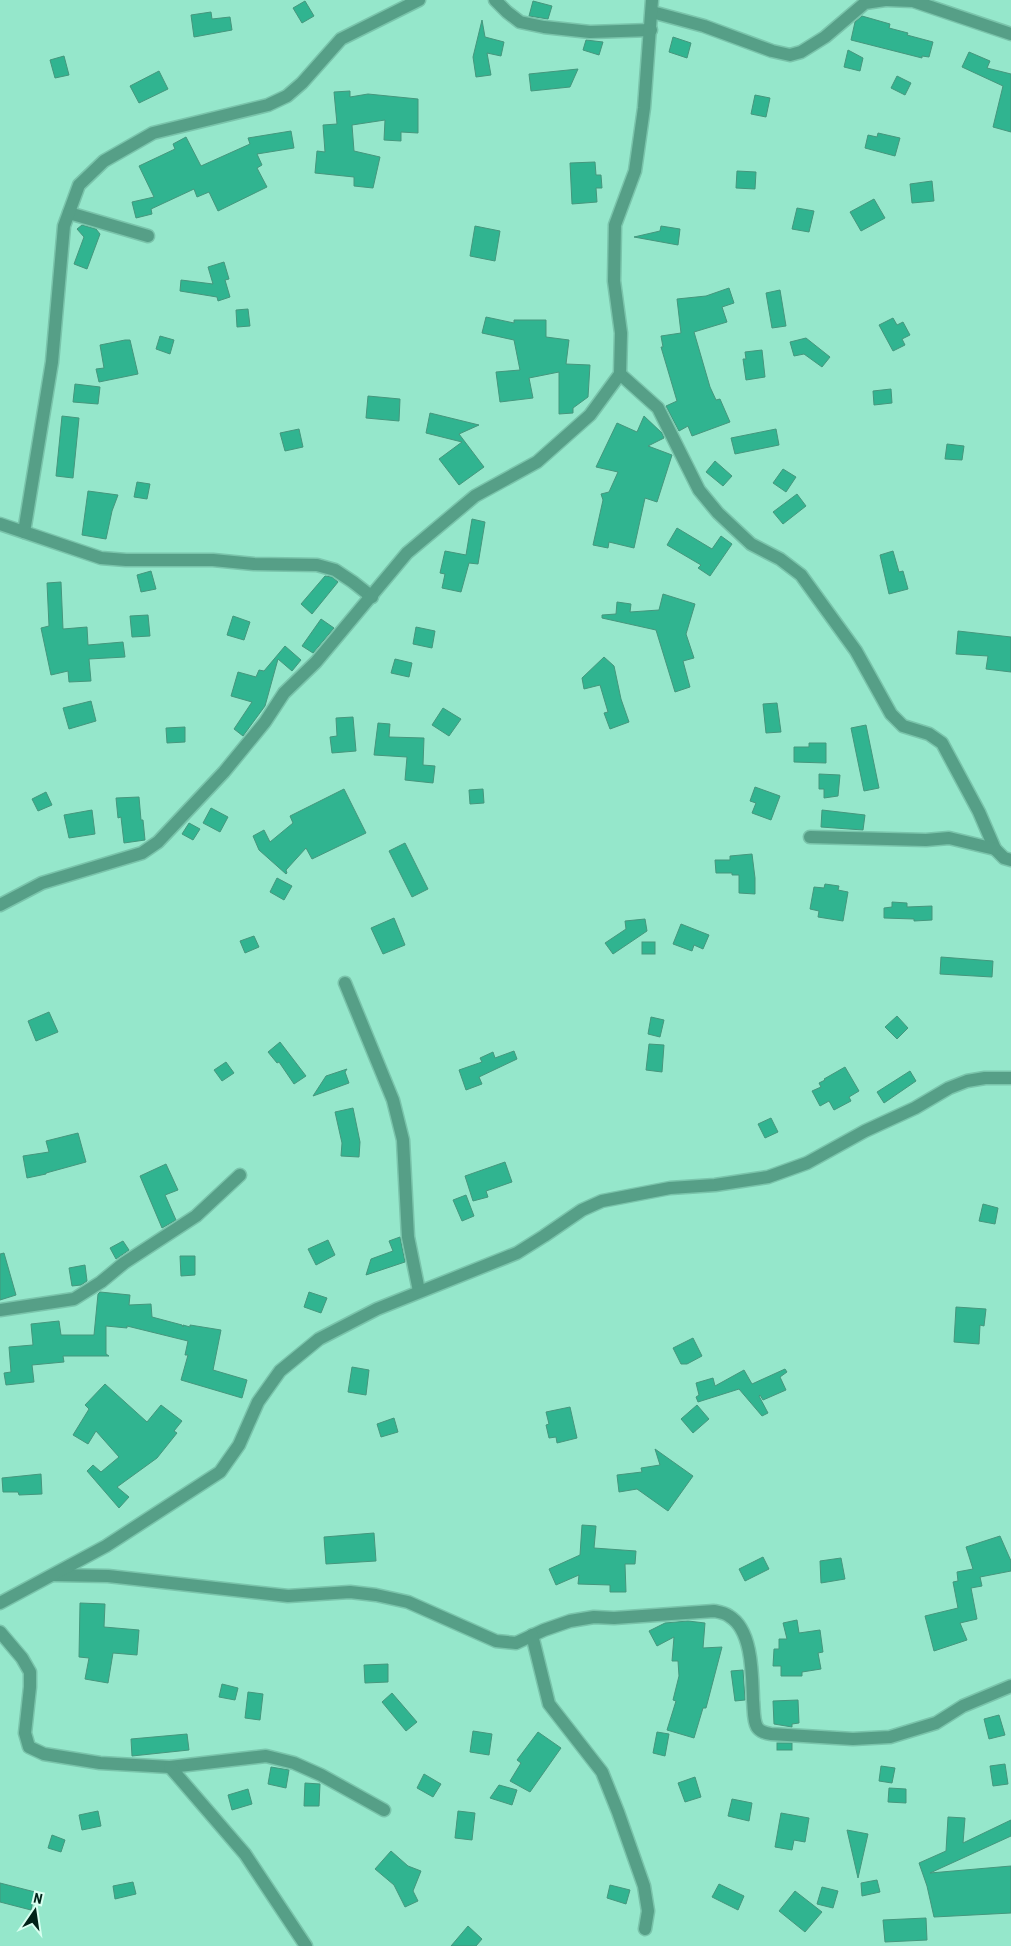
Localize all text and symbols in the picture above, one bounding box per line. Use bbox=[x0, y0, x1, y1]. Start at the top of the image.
north arrow bbox=[10, 1886, 60, 1936]
text: N bbox=[32, 1890, 44, 1907]

